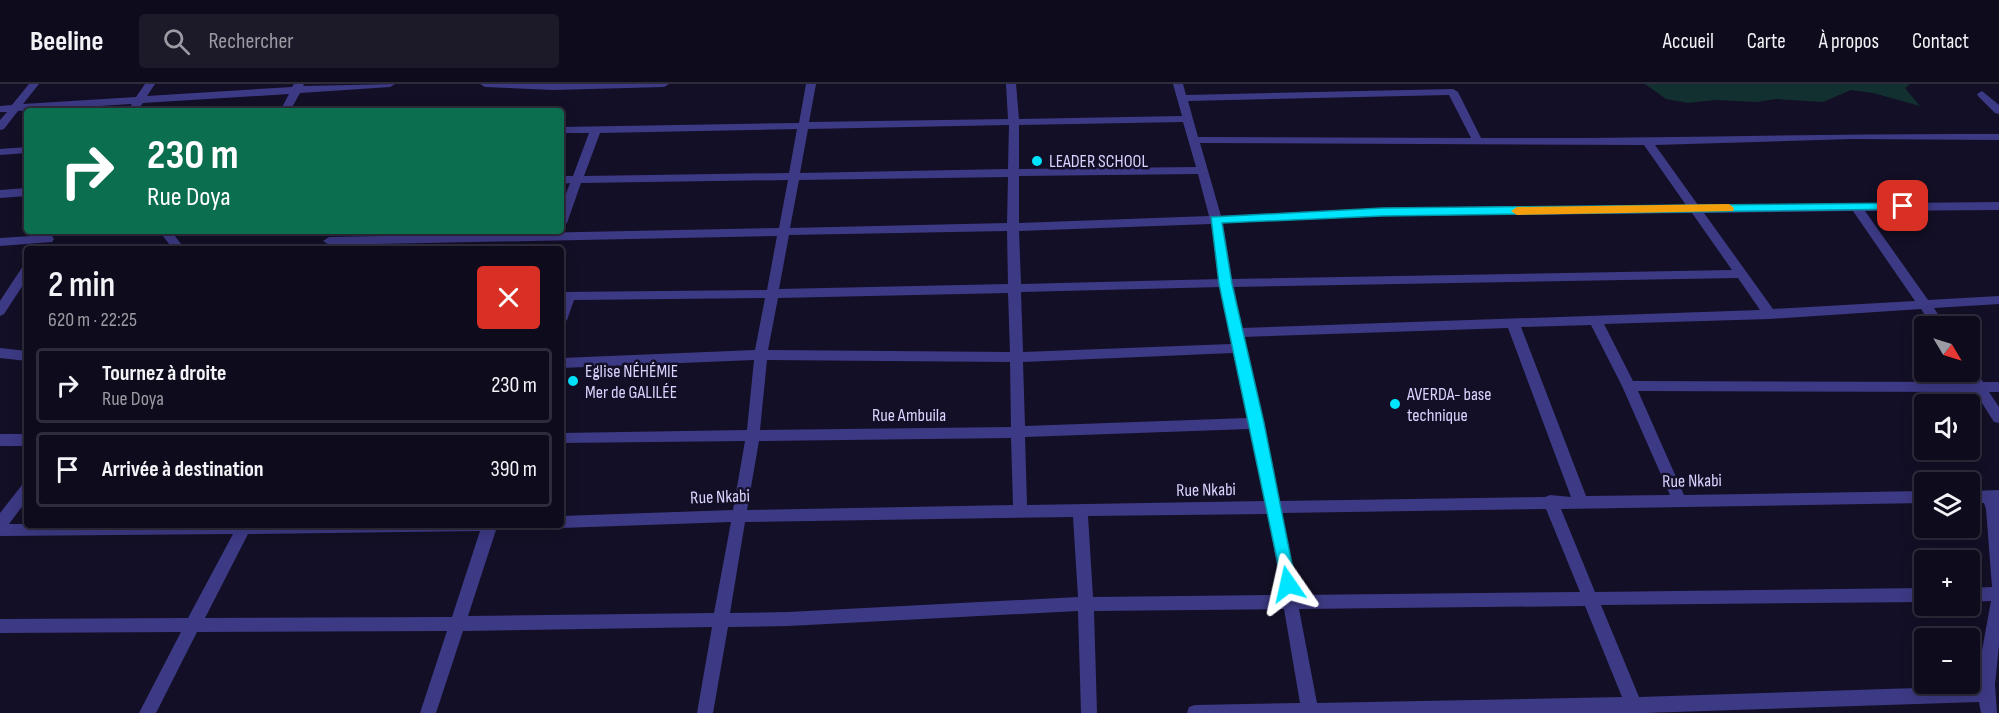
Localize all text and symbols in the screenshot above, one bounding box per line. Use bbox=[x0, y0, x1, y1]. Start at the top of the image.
search box bbox=[139, 14, 559, 68]
text: Beeline bbox=[30, 25, 103, 58]
icon: search bbox=[160, 25, 193, 58]
text: Rechercher bbox=[208, 28, 294, 55]
text: Accueil bbox=[1663, 29, 1714, 54]
text: Carte bbox=[1747, 29, 1786, 54]
text: À propos bbox=[1819, 29, 1879, 54]
text: Contact bbox=[1912, 29, 1969, 54]
text: 230 m bbox=[147, 130, 239, 181]
icon: right bbox=[48, 132, 126, 210]
place label: LEADER SCHOOL bbox=[1049, 151, 1148, 172]
marker: LEADER SCHOOL bbox=[1030, 154, 1044, 168]
pin bbox=[1877, 180, 1928, 231]
text: Rue Doya bbox=[147, 181, 231, 213]
icon: arrive bbox=[1886, 189, 1919, 222]
text: 2 min bbox=[48, 264, 115, 307]
button: close bbox=[477, 266, 540, 329]
text: 620 m · 22:25 bbox=[48, 308, 137, 332]
north arrow bbox=[1914, 316, 1980, 382]
map controls bbox=[1914, 316, 1980, 694]
text: Tournez à droite bbox=[102, 360, 227, 387]
place label: Eglise NÉHÉMIE Mer de GALILÉE bbox=[585, 361, 678, 403]
icon: right bbox=[51, 369, 84, 402]
text: 230 m bbox=[491, 372, 537, 399]
marker: Eglise NÉHÉMIE Mer de GALILÉE bbox=[566, 374, 580, 388]
place label: AVERDA- base technique bbox=[1406, 384, 1492, 426]
text: Rue Doya bbox=[102, 387, 164, 411]
button: sound bbox=[1914, 394, 1980, 460]
marker: AVERDA- base technique bbox=[1388, 397, 1402, 411]
street label: Rue Ambuila bbox=[872, 405, 946, 426]
icon: arrive bbox=[51, 453, 84, 486]
text: Arrivée à destination bbox=[102, 456, 264, 483]
text: 390 m bbox=[491, 456, 537, 483]
street label: Rue Nkabi bbox=[1662, 470, 1722, 492]
button: layers bbox=[1914, 472, 1980, 538]
street label: Rue Nkabi bbox=[1176, 479, 1236, 501]
street label: Rue Nkabi bbox=[690, 485, 750, 509]
button: + bbox=[1914, 550, 1980, 616]
position arrow bbox=[1256, 552, 1320, 616]
button: − bbox=[1914, 628, 1980, 694]

